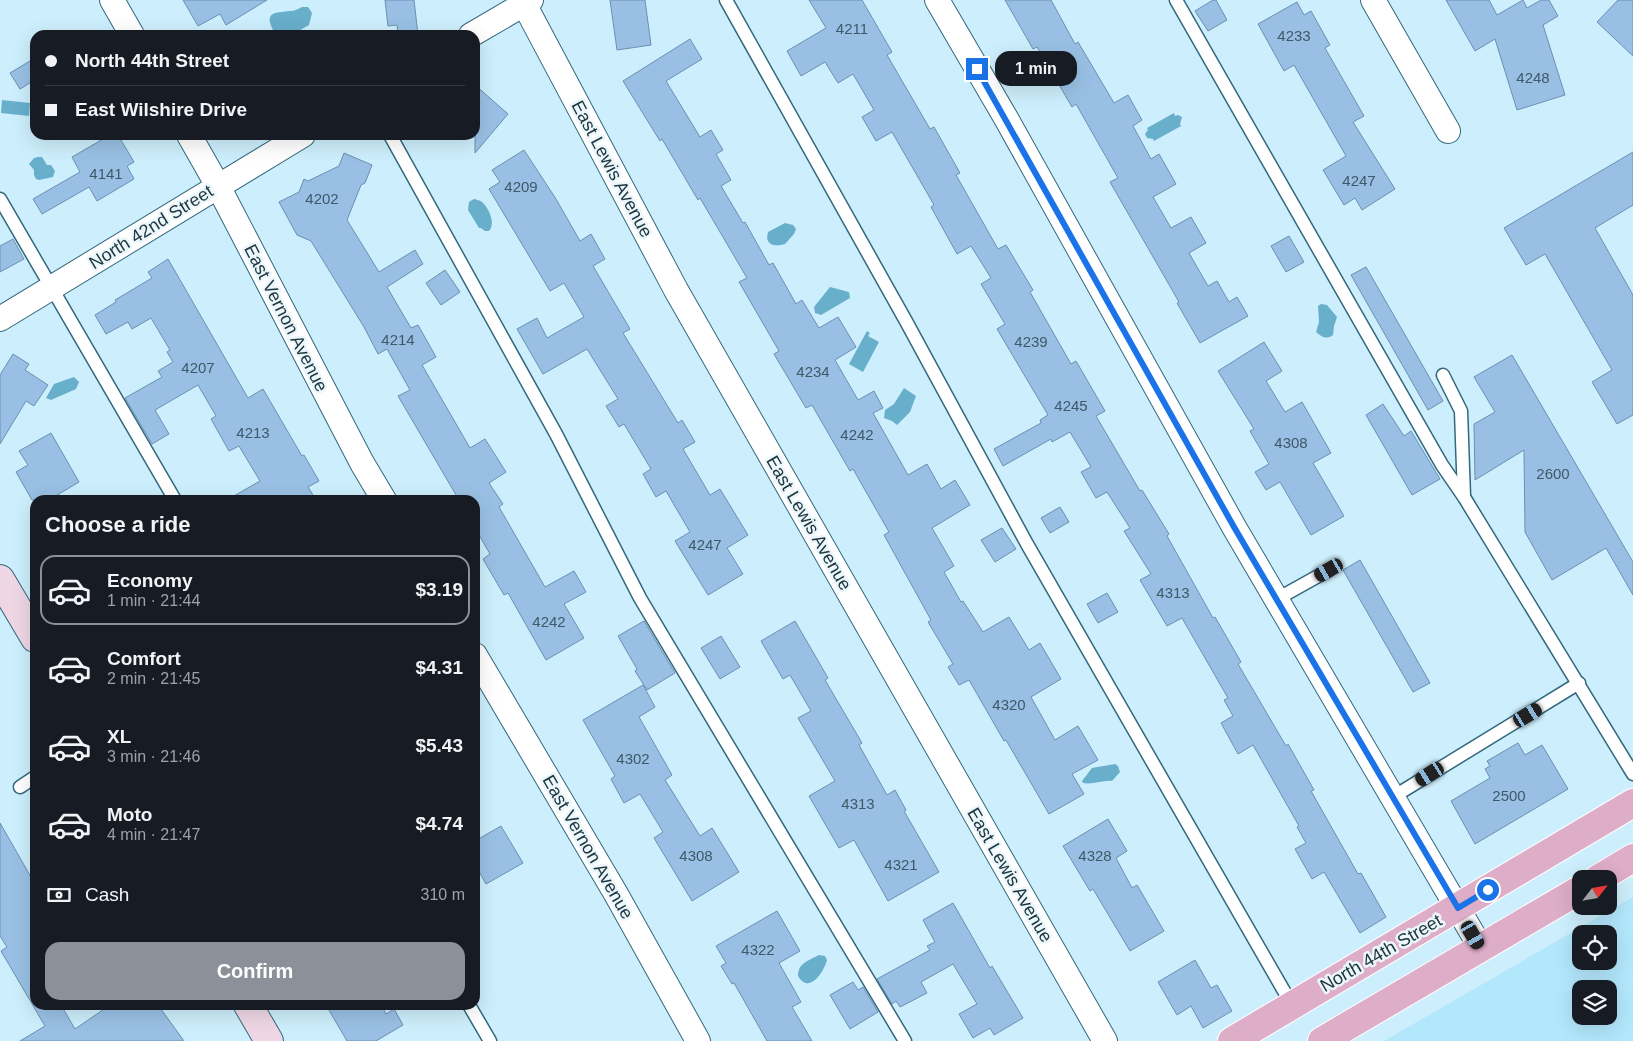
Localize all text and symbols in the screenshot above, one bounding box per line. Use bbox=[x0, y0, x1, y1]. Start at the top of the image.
house number: 4211 bbox=[836, 20, 868, 37]
house number: 4233 bbox=[1277, 27, 1311, 44]
text: North 44th Street bbox=[75, 50, 229, 71]
callout: 1 min bbox=[994, 52, 1077, 86]
route end bbox=[966, 58, 988, 80]
text: 1 min bbox=[1015, 60, 1057, 77]
house number: 4248 bbox=[1516, 69, 1550, 86]
street label: East Lewis Avenue bbox=[568, 97, 656, 241]
text: East Wilshire Drive bbox=[75, 99, 247, 120]
house number: 4141 bbox=[89, 165, 123, 182]
house number: 4247 bbox=[1342, 172, 1376, 189]
house number: 4209 bbox=[504, 178, 538, 195]
street label: North 42nd Street bbox=[85, 181, 217, 273]
house number: 4202 bbox=[305, 190, 339, 207]
street label: East Vernon Avenue bbox=[240, 241, 332, 395]
house number: 4214 bbox=[381, 331, 415, 348]
house number: 4239 bbox=[1014, 333, 1048, 350]
house number: 4207 bbox=[181, 359, 215, 376]
house number: 4234 bbox=[796, 363, 830, 380]
house number: 4245 bbox=[1054, 397, 1088, 414]
house number: 4213 bbox=[236, 424, 270, 441]
house number: 4242 bbox=[840, 426, 874, 443]
house number: 4308 bbox=[1274, 434, 1308, 451]
street label: East Lewis Avenue bbox=[762, 452, 856, 594]
house number: 2600 bbox=[1536, 465, 1570, 482]
text: Choose a ride bbox=[45, 512, 190, 537]
house number: 4247 bbox=[688, 536, 722, 553]
car bbox=[1312, 556, 1345, 584]
icon: car bbox=[47, 568, 92, 613]
text: Economy bbox=[107, 570, 193, 591]
text: $3.19 bbox=[415, 579, 463, 600]
house number: 4313 bbox=[1156, 584, 1190, 601]
text: 1 min · 21:44 bbox=[107, 592, 200, 609]
house number: 4242 bbox=[532, 613, 566, 630]
icon: car bbox=[47, 646, 92, 691]
text: Comfort bbox=[107, 648, 181, 669]
text: $4.31 bbox=[415, 657, 463, 678]
text: 2 min · 21:45 bbox=[107, 670, 200, 687]
house number: 4320 bbox=[992, 696, 1026, 713]
car bbox=[1511, 701, 1544, 729]
icon: car bbox=[47, 724, 92, 769]
text: XL bbox=[107, 726, 131, 747]
text: $5.43 bbox=[415, 735, 463, 756]
text: 3 min · 21:46 bbox=[107, 748, 200, 765]
house number: 4302 bbox=[616, 750, 650, 767]
car bbox=[1413, 760, 1446, 788]
street label: East Vernon Avenue bbox=[539, 772, 637, 922]
house number: 2500 bbox=[1492, 787, 1526, 804]
house number: 4313 bbox=[841, 795, 875, 812]
icon: car bbox=[47, 802, 92, 847]
text: Moto bbox=[107, 804, 152, 825]
street label: East Lewis Avenue bbox=[963, 804, 1057, 946]
text: $4.74 bbox=[415, 813, 463, 834]
text: 4 min · 21:47 bbox=[107, 826, 200, 843]
house number: 4308 bbox=[679, 847, 713, 864]
house number: 4328 bbox=[1078, 847, 1112, 864]
house number: 4321 bbox=[884, 856, 918, 873]
north arrow bbox=[1572, 870, 1618, 915]
map controls bbox=[1572, 870, 1617, 1025]
route start bbox=[1477, 879, 1499, 901]
icon: cash bbox=[45, 881, 73, 909]
text: Cash bbox=[85, 884, 129, 905]
text: 310 m bbox=[421, 886, 465, 903]
street label: North 44th Street bbox=[1317, 910, 1445, 996]
car bbox=[1459, 918, 1486, 952]
button: locate bbox=[1572, 925, 1617, 970]
house number: 4322 bbox=[741, 941, 775, 958]
button: Confirm bbox=[45, 942, 465, 1000]
button: layers bbox=[1572, 980, 1617, 1025]

